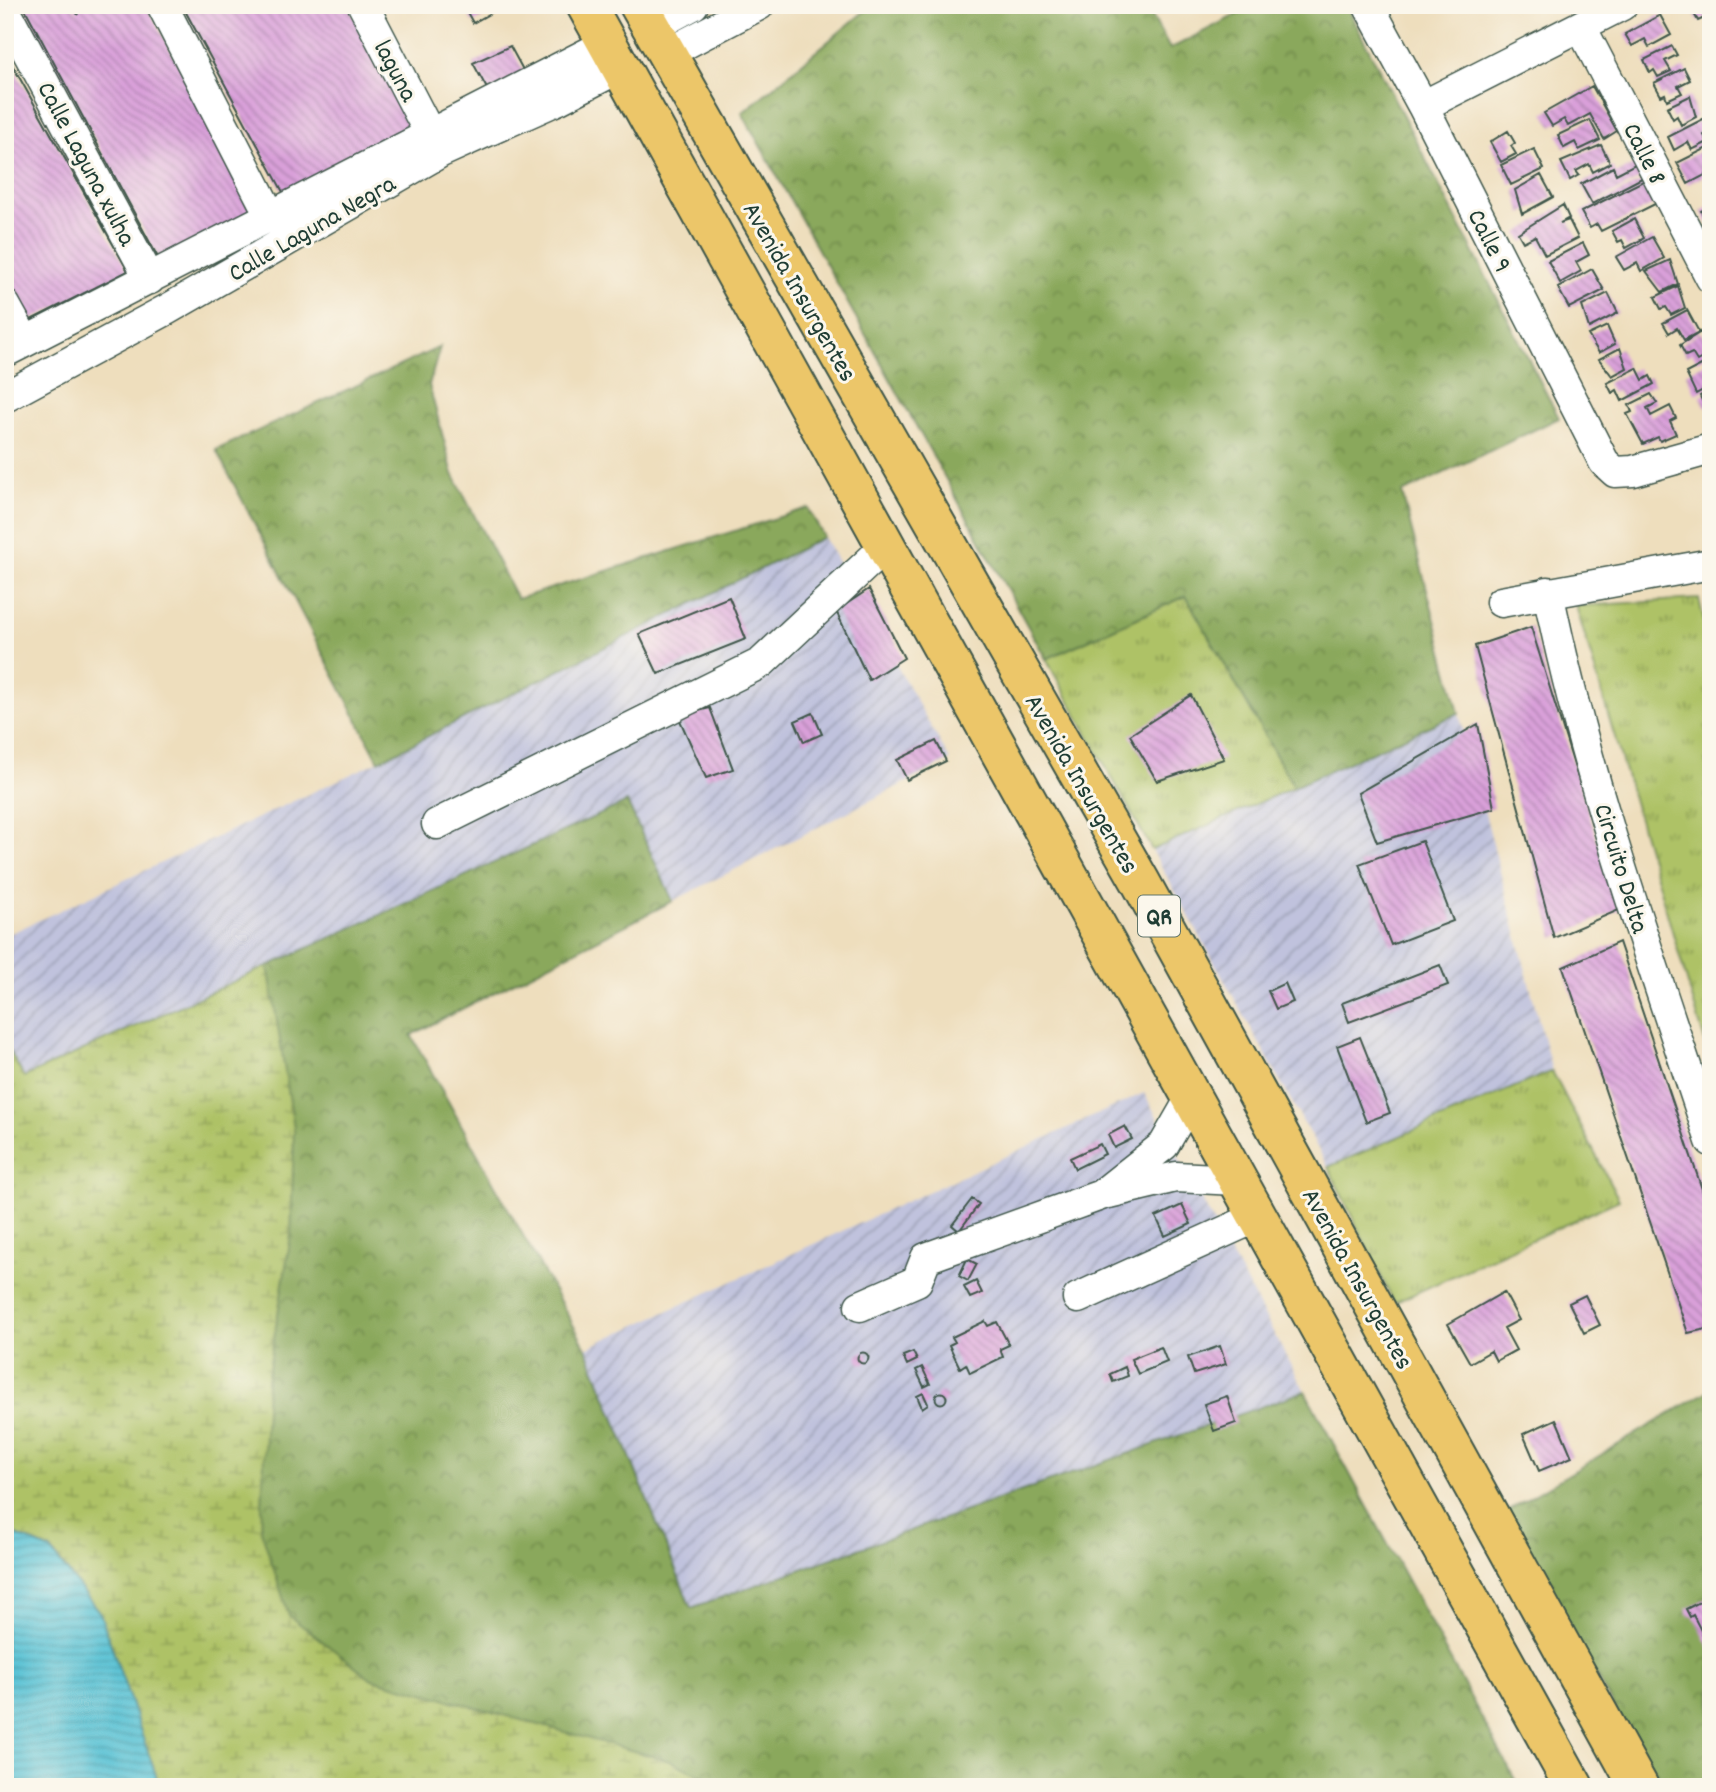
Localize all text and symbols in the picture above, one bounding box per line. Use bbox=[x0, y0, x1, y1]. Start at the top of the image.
street label: laguna bbox=[362, 34, 426, 110]
street label: Calle Laguna xulha bbox=[26, 76, 144, 254]
street label: Calle 8 bbox=[1612, 117, 1674, 192]
street label: Calle Laguna Negra bbox=[222, 167, 404, 293]
street label: Avenida Insurgentes bbox=[731, 196, 865, 390]
street label: Calle 9 bbox=[1456, 203, 1520, 280]
street label: Avenida Insurgentes bbox=[1013, 688, 1147, 882]
street label: Circuito Delta bbox=[1582, 800, 1657, 939]
road number: QR bbox=[1138, 896, 1180, 936]
street label: Avenida Insurgentes bbox=[1291, 1182, 1421, 1377]

